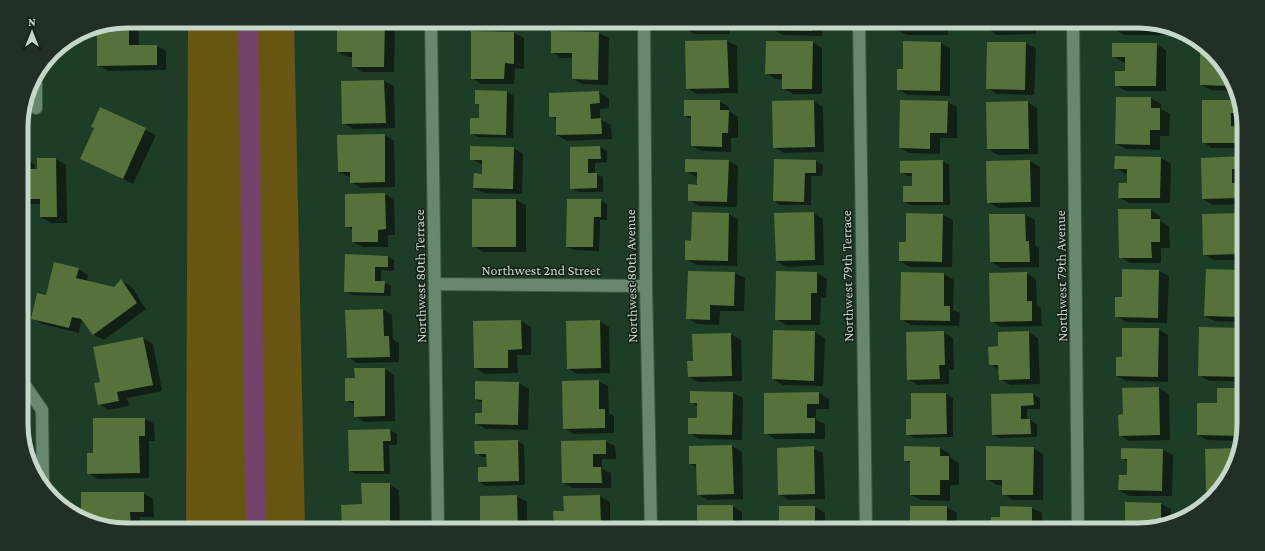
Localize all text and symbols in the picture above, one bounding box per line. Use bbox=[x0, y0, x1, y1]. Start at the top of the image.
north arrow bbox=[12, 12, 52, 52]
text: N bbox=[28, 16, 36, 28]
street label: Northwest 80th Terrace bbox=[411, 209, 429, 343]
street label: Northwest 80th Avenue bbox=[622, 209, 640, 343]
street label: Northwest 79th Terrace bbox=[838, 210, 856, 342]
street label: Northwest 79th Avenue bbox=[1052, 210, 1070, 342]
street label: Northwest 2nd Street bbox=[481, 262, 601, 278]

